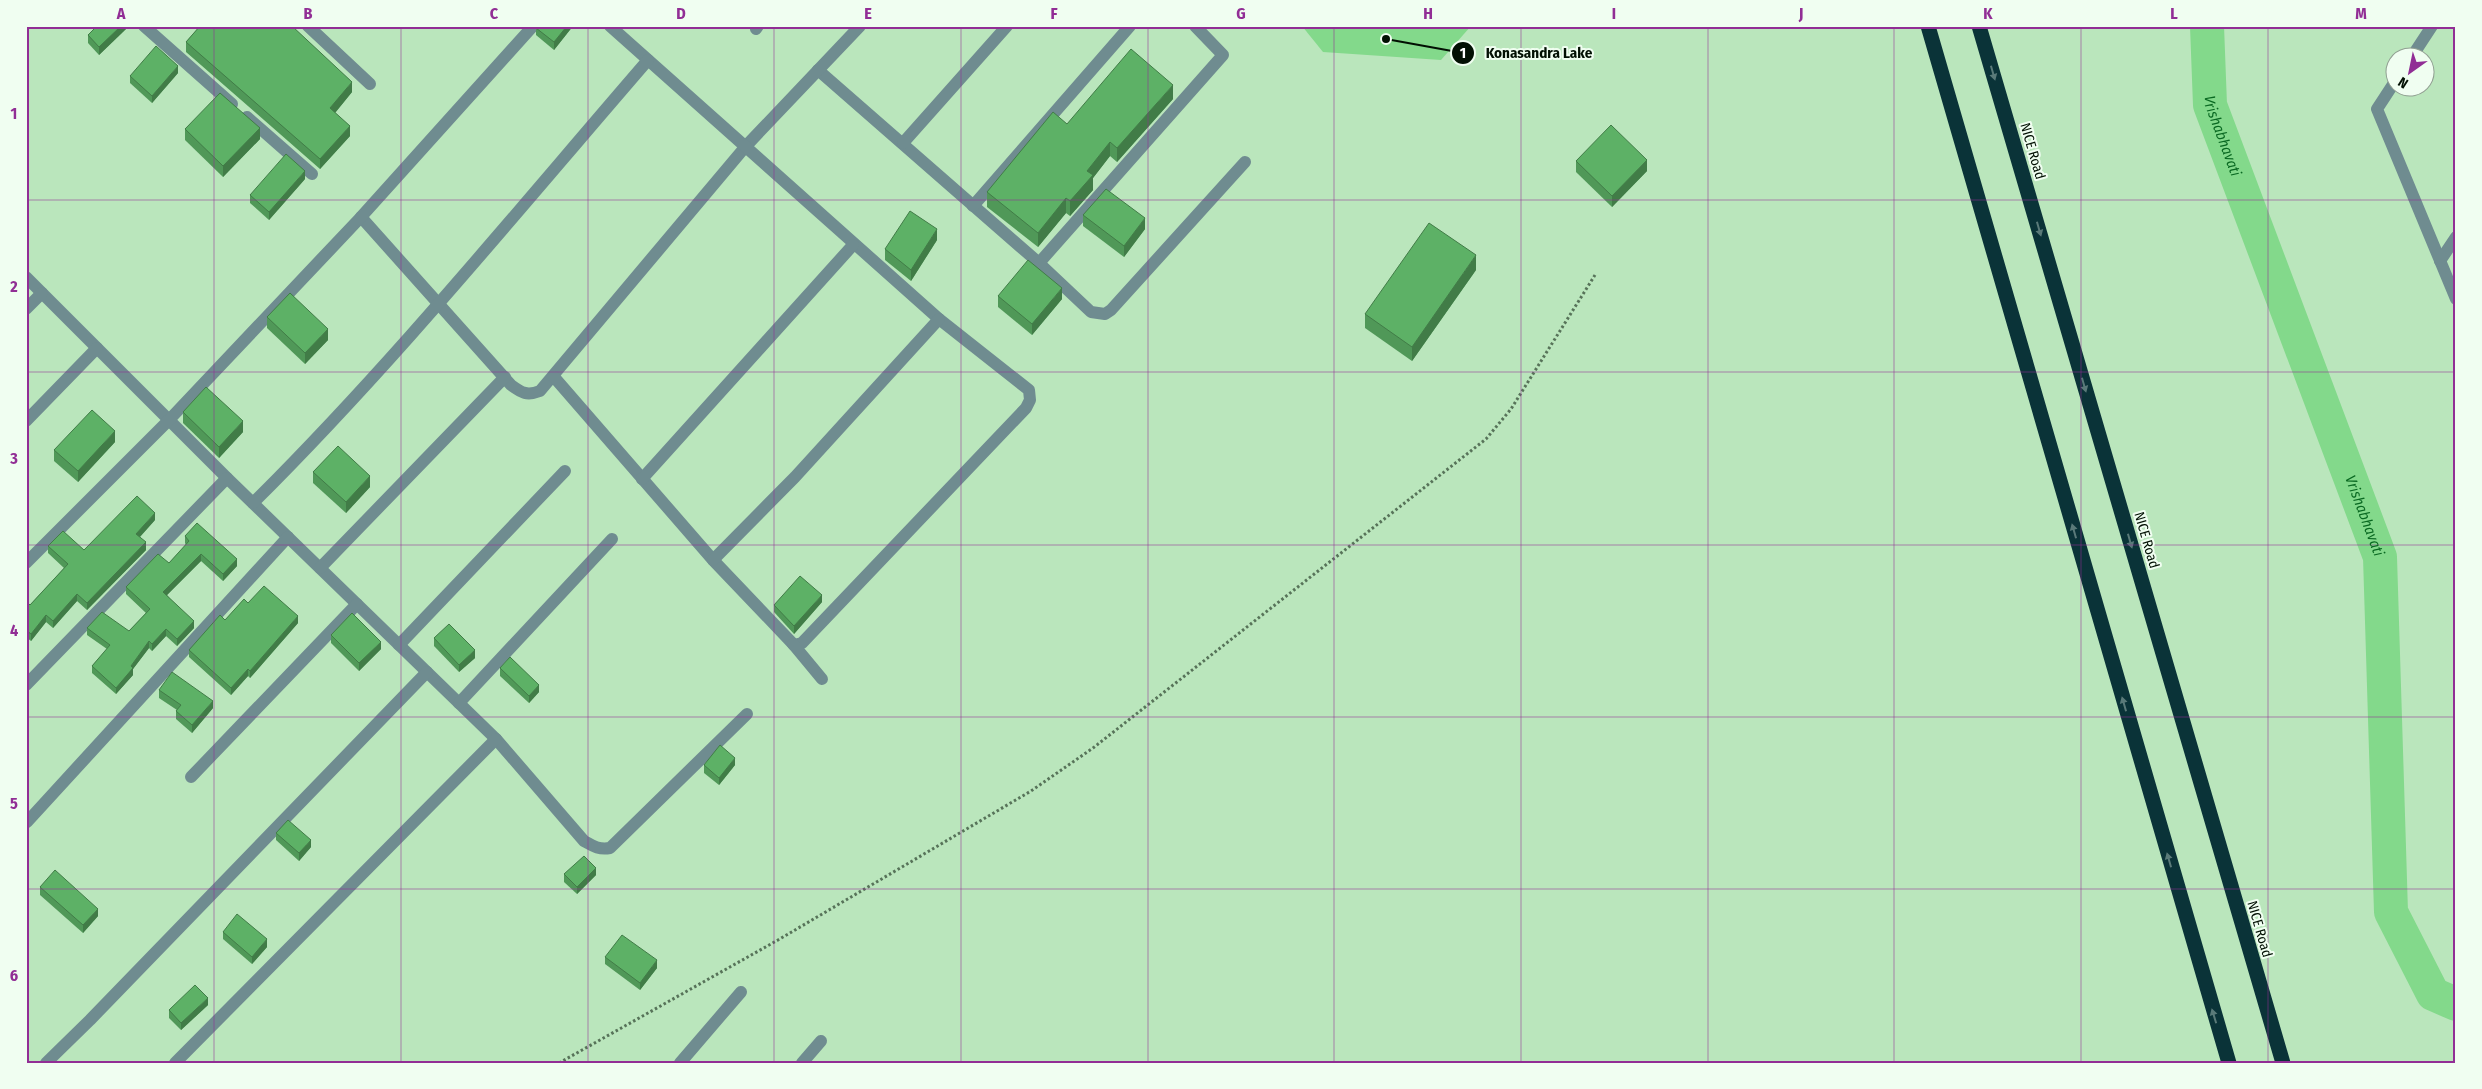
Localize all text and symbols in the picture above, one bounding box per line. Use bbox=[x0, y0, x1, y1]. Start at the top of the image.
text: A bbox=[116, 4, 126, 23]
text: B bbox=[304, 4, 313, 23]
text: C bbox=[490, 4, 499, 23]
text: D bbox=[676, 4, 686, 23]
text: E bbox=[864, 4, 872, 23]
text: F bbox=[1050, 4, 1058, 23]
text: G bbox=[1236, 4, 1246, 23]
text: H bbox=[1423, 4, 1433, 23]
text: I bbox=[1612, 4, 1616, 23]
text: J bbox=[1798, 4, 1803, 23]
text: K bbox=[1983, 4, 1993, 23]
text: L bbox=[2170, 4, 2178, 23]
text: M bbox=[2355, 4, 2367, 23]
callout: Konasandra Lake bbox=[1450, 38, 1602, 68]
text: 1 bbox=[1460, 44, 1466, 62]
text: Konasandra Lake bbox=[1486, 44, 1593, 62]
north arrow bbox=[2384, 48, 2434, 98]
one-way arrow bbox=[1990, 66, 1998, 81]
text: N bbox=[2395, 73, 2411, 92]
water label: Vrishabhavati bbox=[2201, 95, 2245, 179]
text: 1 bbox=[11, 104, 17, 123]
street label: NICE Road bbox=[2016, 121, 2049, 181]
one-way arrow bbox=[2035, 222, 2043, 237]
text: 2 bbox=[9, 277, 18, 296]
one-way arrow bbox=[2081, 378, 2089, 393]
text: 3 bbox=[9, 449, 18, 468]
water label: Vrishabhavati bbox=[2341, 473, 2388, 559]
street label: NICE Road bbox=[2130, 510, 2163, 570]
one-way arrow bbox=[2070, 523, 2078, 538]
one-way arrow bbox=[2126, 534, 2134, 549]
text: 4 bbox=[10, 621, 18, 640]
one-way arrow bbox=[2119, 696, 2127, 711]
text: 5 bbox=[10, 794, 18, 813]
one-way arrow bbox=[2164, 853, 2172, 868]
street label: NICE Road bbox=[2243, 899, 2276, 959]
text: 6 bbox=[10, 966, 18, 985]
one-way arrow bbox=[2210, 1009, 2218, 1024]

